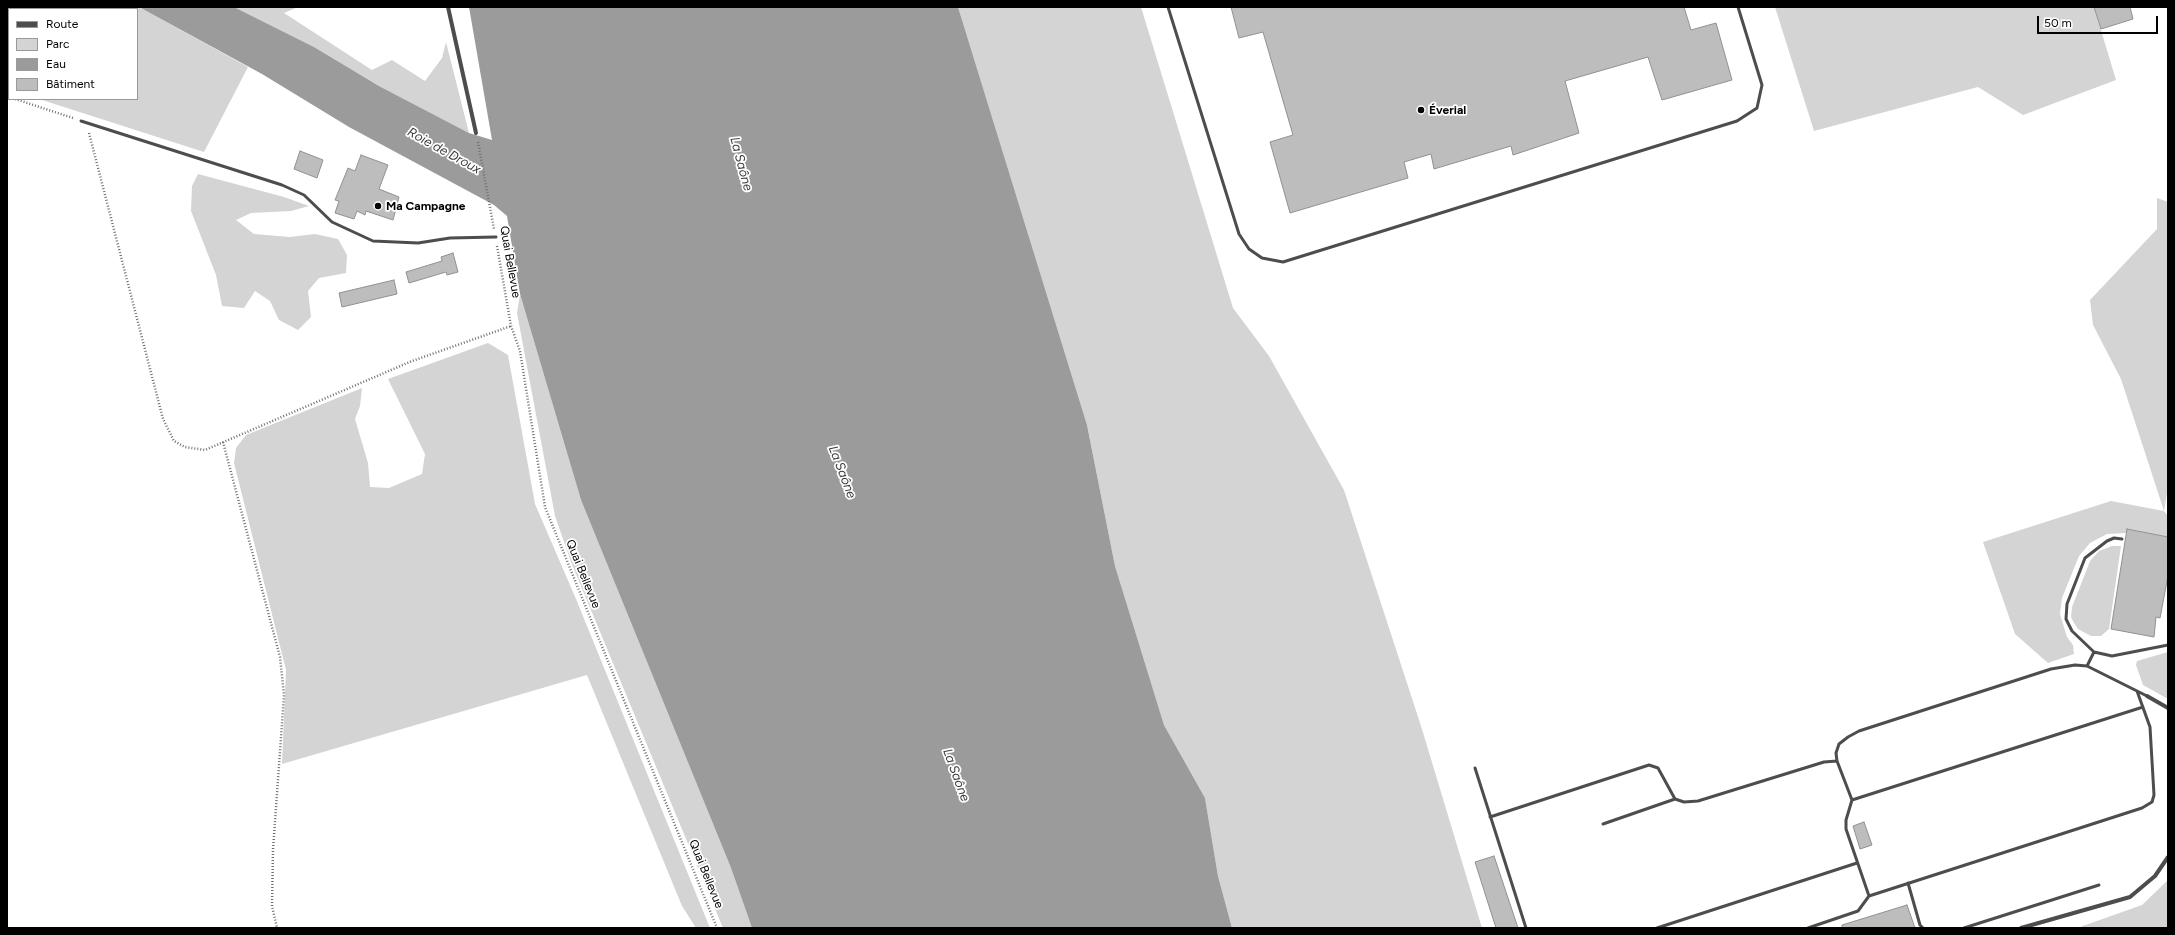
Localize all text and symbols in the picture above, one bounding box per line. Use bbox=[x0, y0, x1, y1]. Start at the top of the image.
legend bbox=[8, 8, 138, 100]
scale bar bbox=[2039, 8, 2160, 34]
text: 50 m bbox=[2044, 16, 2072, 30]
text: Route bbox=[46, 17, 78, 31]
text: Parc bbox=[46, 37, 70, 51]
text: Eau bbox=[46, 57, 66, 71]
text: Bâtiment bbox=[46, 77, 95, 91]
place label: Éverial bbox=[1429, 103, 1466, 117]
marker: Éverial bbox=[1416, 105, 1426, 115]
water label: Roie de Droux bbox=[405, 124, 483, 178]
water label: La Saône bbox=[726, 135, 756, 193]
place label: Ma Campagne bbox=[386, 199, 465, 213]
marker: Ma Campagne bbox=[373, 201, 383, 211]
street label: Quai Bellevue bbox=[497, 225, 523, 299]
water label: La Saône bbox=[825, 443, 859, 501]
street label: Quai Bellevue bbox=[563, 537, 603, 611]
water label: La Saône bbox=[939, 746, 973, 804]
street label: Quai Bellevue bbox=[686, 837, 726, 911]

